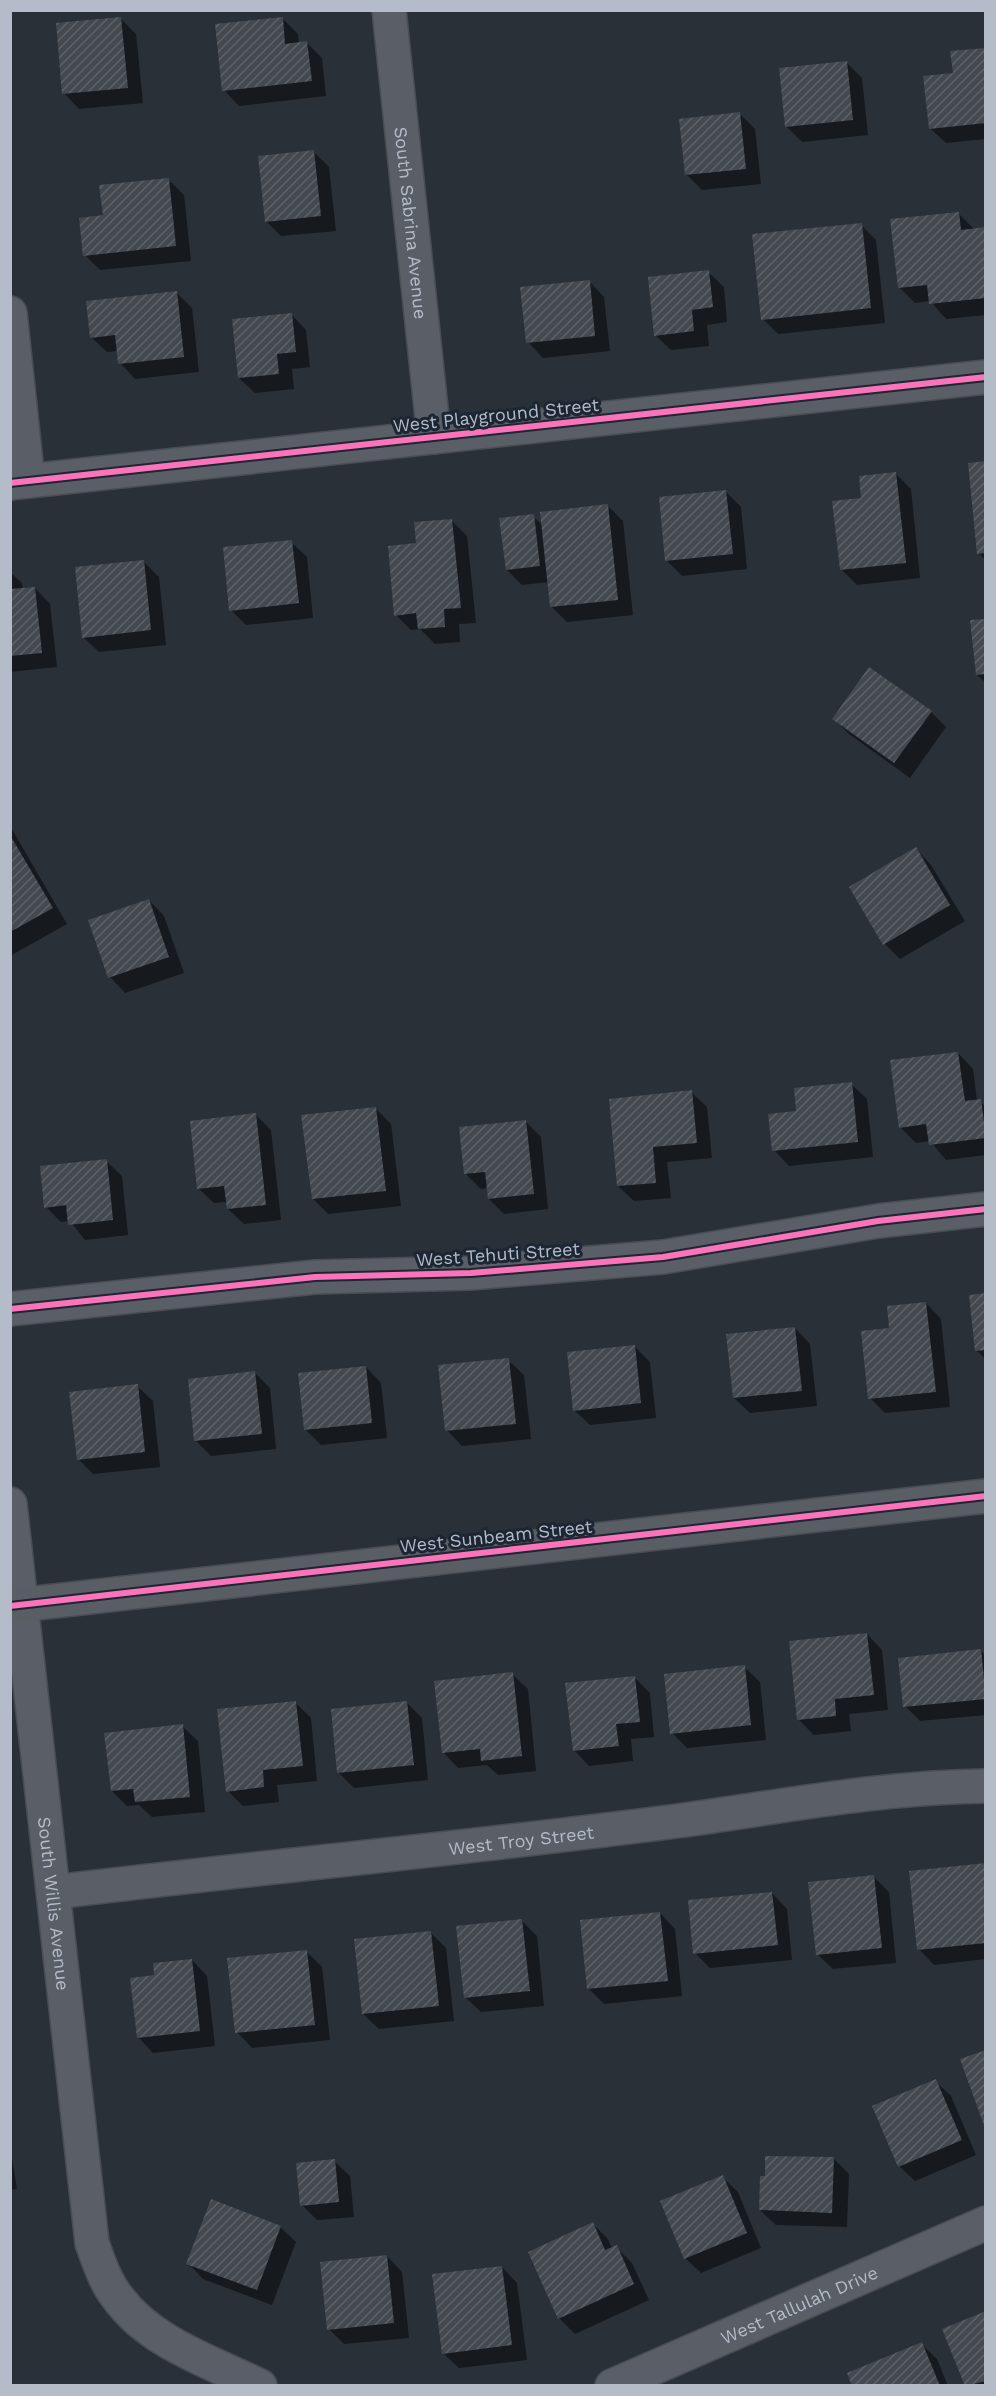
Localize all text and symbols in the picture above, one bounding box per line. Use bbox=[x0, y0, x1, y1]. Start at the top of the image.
street label: South Sabrina Avenue bbox=[391, 126, 432, 320]
street label: West Playground Street bbox=[392, 394, 600, 436]
street label: West Tehuti Street bbox=[415, 1238, 581, 1270]
street label: West Sunbeam Street bbox=[399, 1515, 594, 1557]
street label: South Willis Avenue bbox=[34, 1816, 74, 1991]
street label: West Troy Street bbox=[447, 1821, 595, 1859]
street label: West Tallulah Drive bbox=[717, 2261, 881, 2348]

